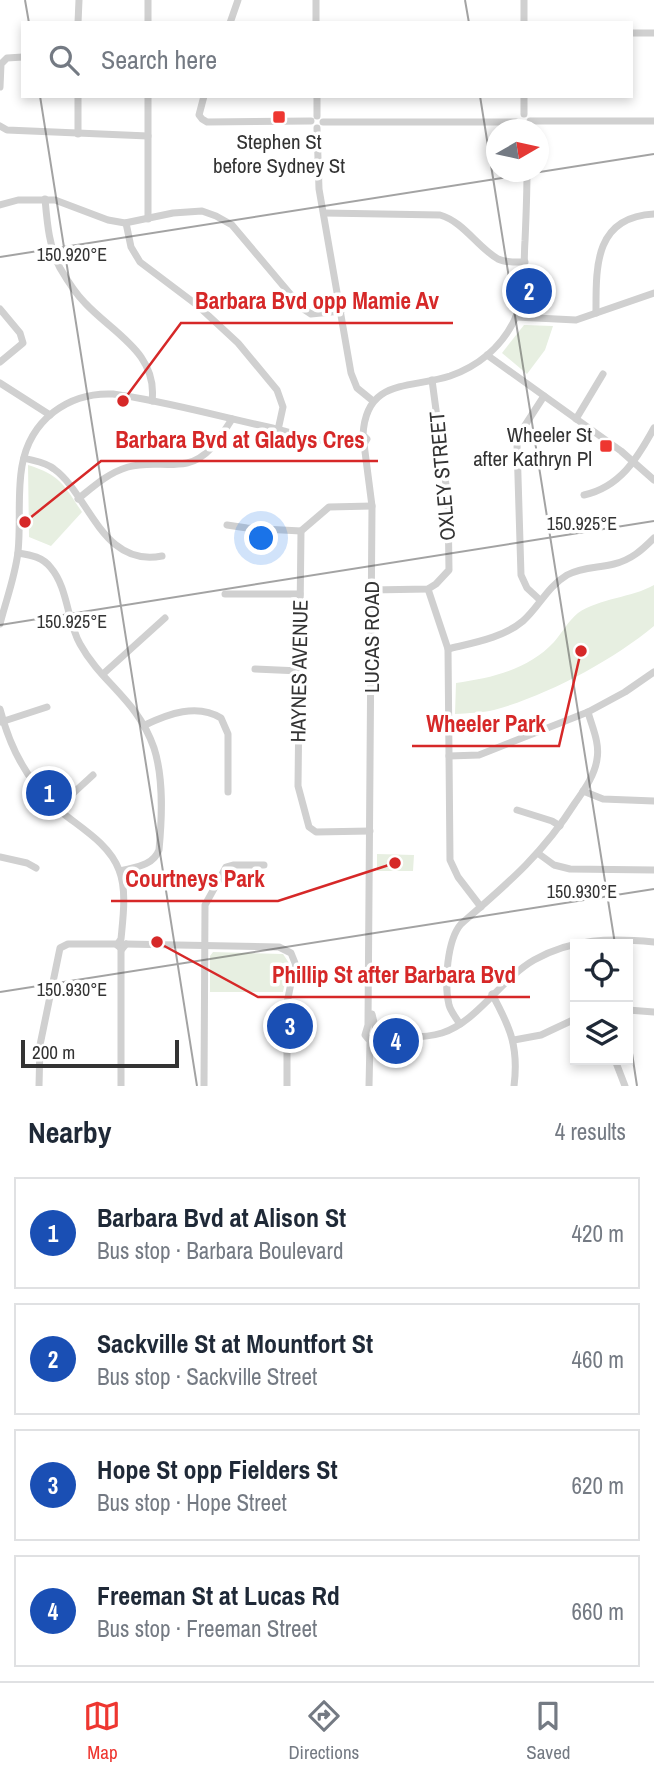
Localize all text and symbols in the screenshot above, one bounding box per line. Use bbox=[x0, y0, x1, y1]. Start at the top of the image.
search box bbox=[21, 21, 633, 98]
icon: search bbox=[45, 41, 83, 79]
text: Search here bbox=[101, 42, 217, 77]
marker: Stephen St before Sydney St bbox=[271, 109, 287, 125]
north arrow bbox=[486, 119, 549, 182]
place label: Stephen St before Sydney St bbox=[213, 127, 345, 180]
text: 150.920°E bbox=[37, 242, 107, 267]
pin: 2 bbox=[506, 265, 552, 317]
callout: Barbara Bvd opp Mamie Av bbox=[181, 279, 453, 323]
text: Barbara Bvd opp Mamie Av bbox=[195, 285, 439, 316]
street label: OXLEY STREET bbox=[422, 410, 462, 542]
callout: Barbara Bvd at Gladys Cres bbox=[101, 417, 378, 461]
place label: Wheeler St after Kathryn Pl bbox=[473, 420, 592, 473]
text: Barbara Bvd at Gladys Cres bbox=[115, 424, 365, 455]
marker: Wheeler St after Kathryn Pl bbox=[598, 438, 614, 454]
text: 150.925°E bbox=[547, 511, 617, 536]
your location bbox=[244, 521, 278, 555]
street label: LUCAS ROAD bbox=[357, 581, 386, 693]
street label: HAYNES AVENUE bbox=[283, 599, 315, 743]
text: 150.925°E bbox=[37, 609, 107, 634]
callout: Wheeler Park bbox=[412, 702, 559, 746]
text: Wheeler Park bbox=[426, 708, 546, 739]
pin: 1 bbox=[26, 767, 72, 819]
callout: Courtneys Park bbox=[111, 857, 278, 901]
text: Courtneys Park bbox=[125, 863, 265, 894]
text: 150.930°E bbox=[547, 879, 617, 904]
map controls bbox=[570, 939, 633, 1065]
button: locate bbox=[570, 939, 633, 1002]
callout: Phillip St after Barbara Bvd bbox=[258, 953, 530, 997]
text: Phillip St after Barbara Bvd bbox=[272, 959, 516, 990]
text: 150.930°E bbox=[37, 977, 107, 1002]
pin: 3 bbox=[267, 1000, 313, 1052]
button: layers bbox=[570, 1002, 633, 1065]
pin: 4 bbox=[373, 1015, 419, 1067]
scale bar bbox=[21, 1037, 178, 1069]
text: 200 m bbox=[32, 1039, 75, 1065]
text: Nearby bbox=[28, 1112, 111, 1152]
text: 4 results bbox=[555, 1116, 626, 1147]
text: Barbara Bvd at Alison St bbox=[97, 1200, 346, 1235]
text: 1 bbox=[48, 1218, 58, 1249]
text: 420 m bbox=[572, 1218, 624, 1249]
text: Bus stop · Barbara Boulevard bbox=[97, 1235, 343, 1266]
text: Sackville St at Mountfort St bbox=[97, 1326, 373, 1361]
text: 2 bbox=[48, 1344, 58, 1375]
text: 460 m bbox=[572, 1344, 624, 1375]
text: Bus stop · Sackville Street bbox=[97, 1361, 317, 1392]
text: Hope St opp Fielders St bbox=[97, 1452, 338, 1487]
text: 3 bbox=[48, 1470, 58, 1501]
text: 620 m bbox=[572, 1470, 624, 1501]
text: Bus stop · Hope Street bbox=[97, 1487, 287, 1518]
text: Freeman St at Lucas Rd bbox=[97, 1578, 340, 1613]
text: 4 bbox=[48, 1596, 58, 1627]
text: 660 m bbox=[572, 1596, 624, 1627]
text: Bus stop · Freeman Street bbox=[97, 1613, 317, 1644]
tab: Map bbox=[83, 1697, 121, 1765]
tab: Directions bbox=[288, 1697, 359, 1765]
tab: Saved bbox=[526, 1697, 571, 1765]

